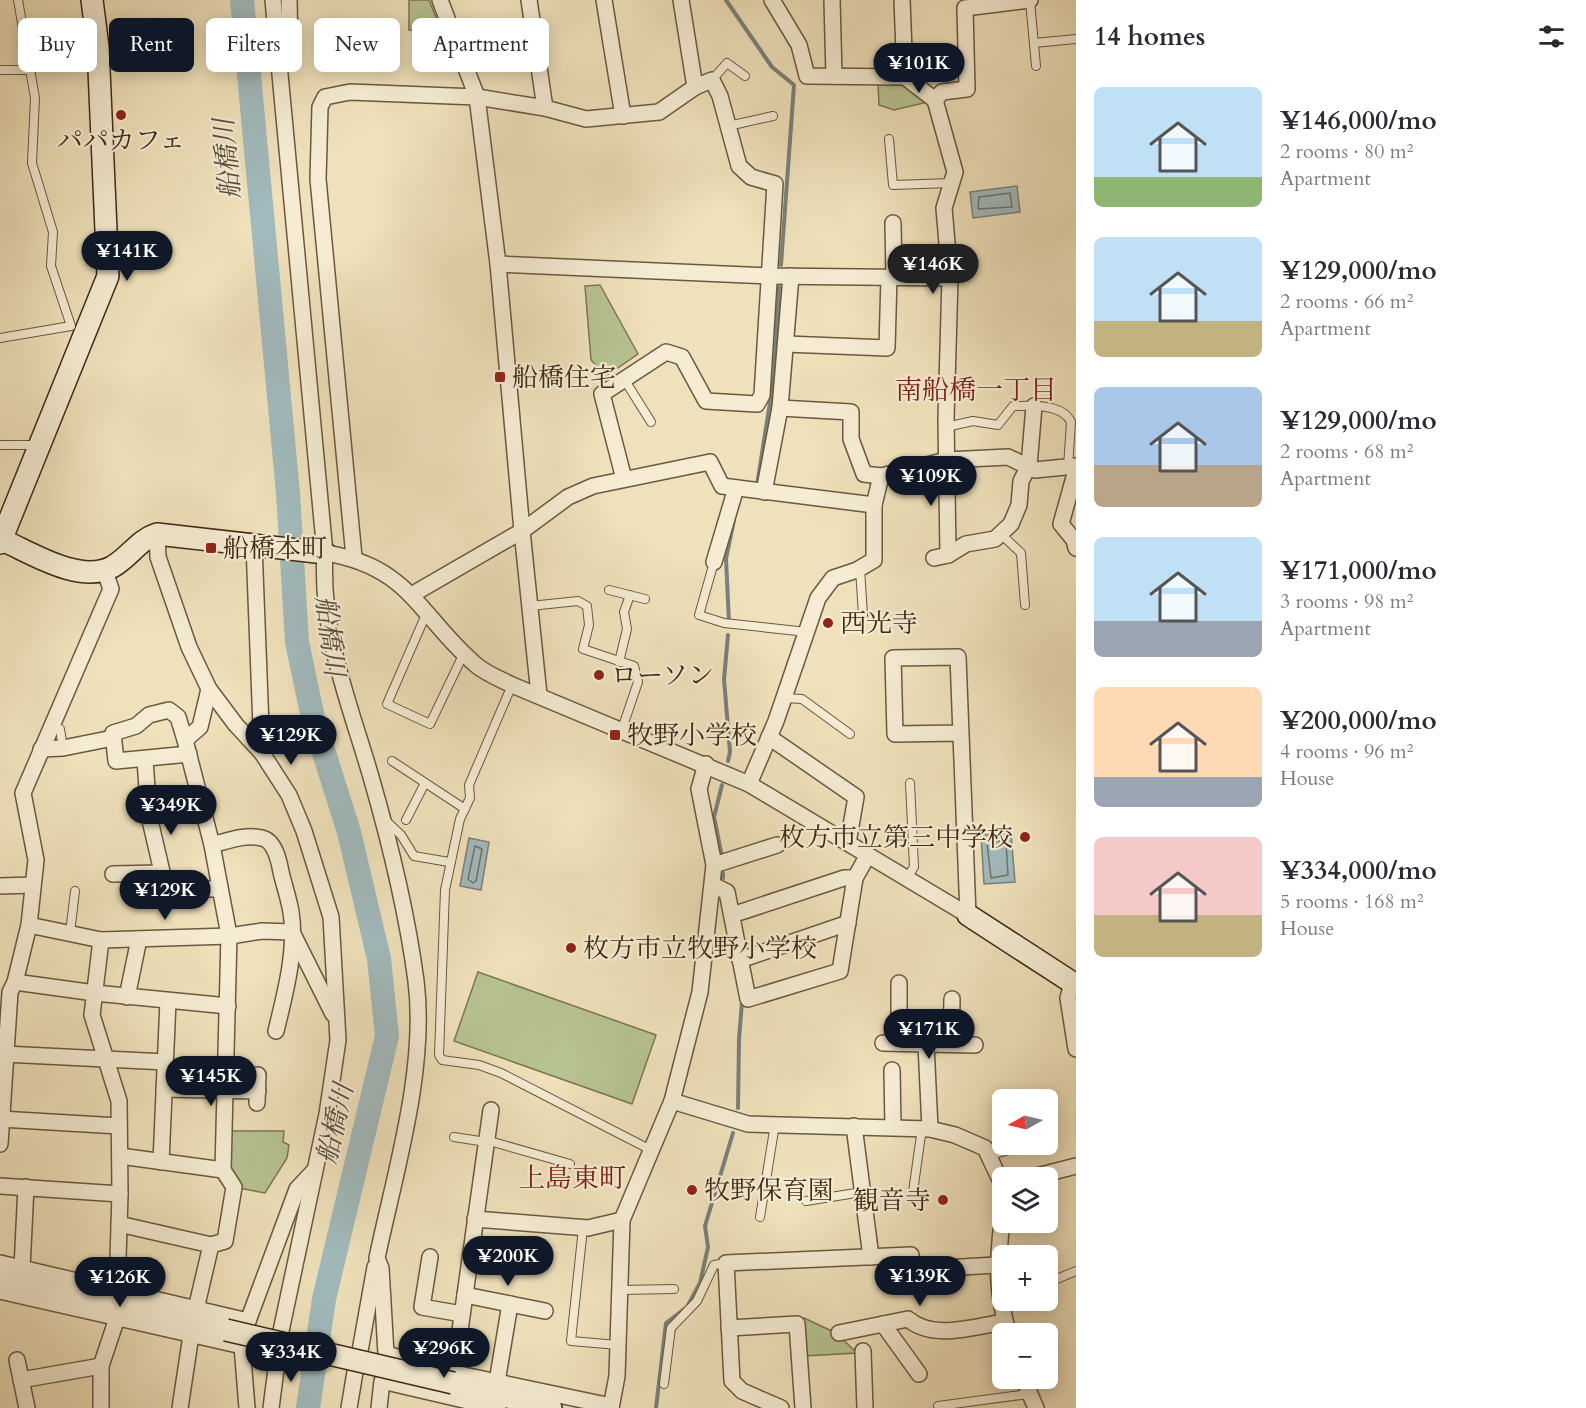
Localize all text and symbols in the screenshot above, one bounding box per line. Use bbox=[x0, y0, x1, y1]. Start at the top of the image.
chip: Buy bbox=[18, 18, 97, 72]
chip: Rent bbox=[109, 18, 194, 72]
chip: Filters bbox=[206, 18, 302, 72]
chip: New bbox=[314, 18, 400, 72]
chip: Apartment bbox=[412, 18, 549, 72]
text: 14 homes bbox=[1094, 19, 1205, 54]
icon: filters bbox=[1535, 20, 1568, 53]
pin: ¥101K bbox=[877, 43, 961, 94]
text: ¥101K bbox=[888, 49, 950, 76]
text: ¥146,000/mo bbox=[1280, 103, 1437, 138]
marker: パパカフェ bbox=[114, 108, 128, 122]
icon: home bbox=[1142, 111, 1214, 183]
water label: 船橋川 bbox=[205, 114, 249, 201]
place label: パパカフェ bbox=[57, 123, 185, 158]
text: 2 rooms · 80 m² bbox=[1280, 138, 1413, 165]
text: Apartment bbox=[1280, 165, 1371, 192]
pin: ¥141K bbox=[85, 231, 169, 282]
text: ¥141K bbox=[96, 237, 158, 264]
pin: ¥146K bbox=[891, 244, 975, 295]
text: ¥146K bbox=[902, 250, 964, 277]
text: ¥129,000/mo bbox=[1280, 253, 1437, 288]
icon: home bbox=[1142, 261, 1214, 333]
text: 2 rooms · 66 m² bbox=[1280, 288, 1413, 315]
text: Apartment bbox=[1280, 315, 1371, 342]
place label: 船橋住宅 bbox=[512, 360, 616, 395]
marker: 船橋住宅 bbox=[493, 370, 507, 384]
district label: 南船橋一丁目 bbox=[895, 372, 1057, 409]
text: ¥129,000/mo bbox=[1280, 403, 1437, 438]
icon: home bbox=[1142, 411, 1214, 483]
text: 2 rooms · 68 m² bbox=[1280, 438, 1413, 465]
pin: ¥109K bbox=[889, 456, 973, 507]
text: ¥109K bbox=[900, 462, 962, 489]
text: Apartment bbox=[1280, 465, 1371, 492]
place label: 船橋本町 bbox=[223, 531, 327, 566]
marker: 船橋本町 bbox=[204, 541, 218, 555]
text: ¥171,000/mo bbox=[1280, 553, 1437, 588]
icon: home bbox=[1142, 561, 1214, 633]
text: 3 rooms · 98 m² bbox=[1280, 588, 1413, 615]
water label: 船橋川 bbox=[306, 594, 353, 681]
place label: 西光寺 bbox=[840, 606, 918, 641]
text: Apartment bbox=[1280, 615, 1371, 642]
marker: 西光寺 bbox=[821, 616, 835, 630]
place label: ローソン bbox=[611, 658, 714, 693]
marker: ローソン bbox=[592, 668, 606, 682]
text: ¥200,000/mo bbox=[1280, 703, 1437, 738]
icon: home bbox=[1142, 711, 1214, 783]
pin: ¥129K bbox=[249, 715, 333, 766]
place label: 牧野小学校 bbox=[627, 718, 757, 753]
text: ¥129K bbox=[260, 721, 322, 748]
marker: 牧野小学校 bbox=[608, 728, 622, 742]
text: 4 rooms · 96 m² bbox=[1280, 738, 1413, 765]
text: House bbox=[1280, 765, 1334, 792]
pin: ¥349K bbox=[129, 785, 213, 836]
text: ¥349K bbox=[140, 791, 202, 818]
place label: 枚方市立第三中学校 bbox=[779, 820, 1013, 855]
marker: 枚方市立第三中学校 bbox=[1018, 830, 1032, 844]
text: ¥334,000/mo bbox=[1280, 853, 1437, 888]
icon: home bbox=[1142, 861, 1214, 933]
pin: ¥129K bbox=[123, 870, 207, 921]
text: ¥129K bbox=[134, 876, 196, 903]
text: 5 rooms · 168 m² bbox=[1280, 888, 1424, 915]
text: House bbox=[1280, 915, 1334, 942]
place label: 枚方市立牧野小学校 bbox=[583, 931, 817, 966]
marker: 枚方市立牧野小学校 bbox=[564, 941, 578, 955]
pin: ¥171K bbox=[887, 1009, 971, 1060]
text: ¥171K bbox=[898, 1015, 960, 1042]
pin: ¥145K bbox=[169, 1056, 253, 1107]
text: ¥145K bbox=[180, 1062, 242, 1089]
water label: 船橋川 bbox=[308, 1078, 363, 1168]
north arrow bbox=[992, 1089, 1058, 1155]
map controls bbox=[992, 1089, 1058, 1389]
district label: 上島東町 bbox=[518, 1160, 626, 1197]
button: layers bbox=[992, 1167, 1058, 1233]
place label: 牧野保育園 bbox=[704, 1173, 834, 1208]
marker: 牧野保育園 bbox=[685, 1183, 699, 1197]
place label: 観音寺 bbox=[853, 1183, 931, 1218]
marker: 観音寺 bbox=[936, 1193, 950, 1207]
pin: ¥200K bbox=[466, 1236, 550, 1287]
text: ¥200K bbox=[477, 1242, 539, 1269]
button: + bbox=[992, 1245, 1058, 1311]
pin: ¥139K bbox=[878, 1256, 962, 1307]
pin: ¥126K bbox=[78, 1257, 162, 1308]
text: ¥139K bbox=[889, 1262, 951, 1289]
text: ¥126K bbox=[89, 1263, 151, 1290]
button: − bbox=[992, 1323, 1058, 1389]
pin: ¥296K bbox=[402, 1328, 486, 1379]
pin: ¥334K bbox=[249, 1332, 333, 1383]
text: ¥296K bbox=[413, 1334, 475, 1361]
text: ¥334K bbox=[260, 1338, 322, 1365]

